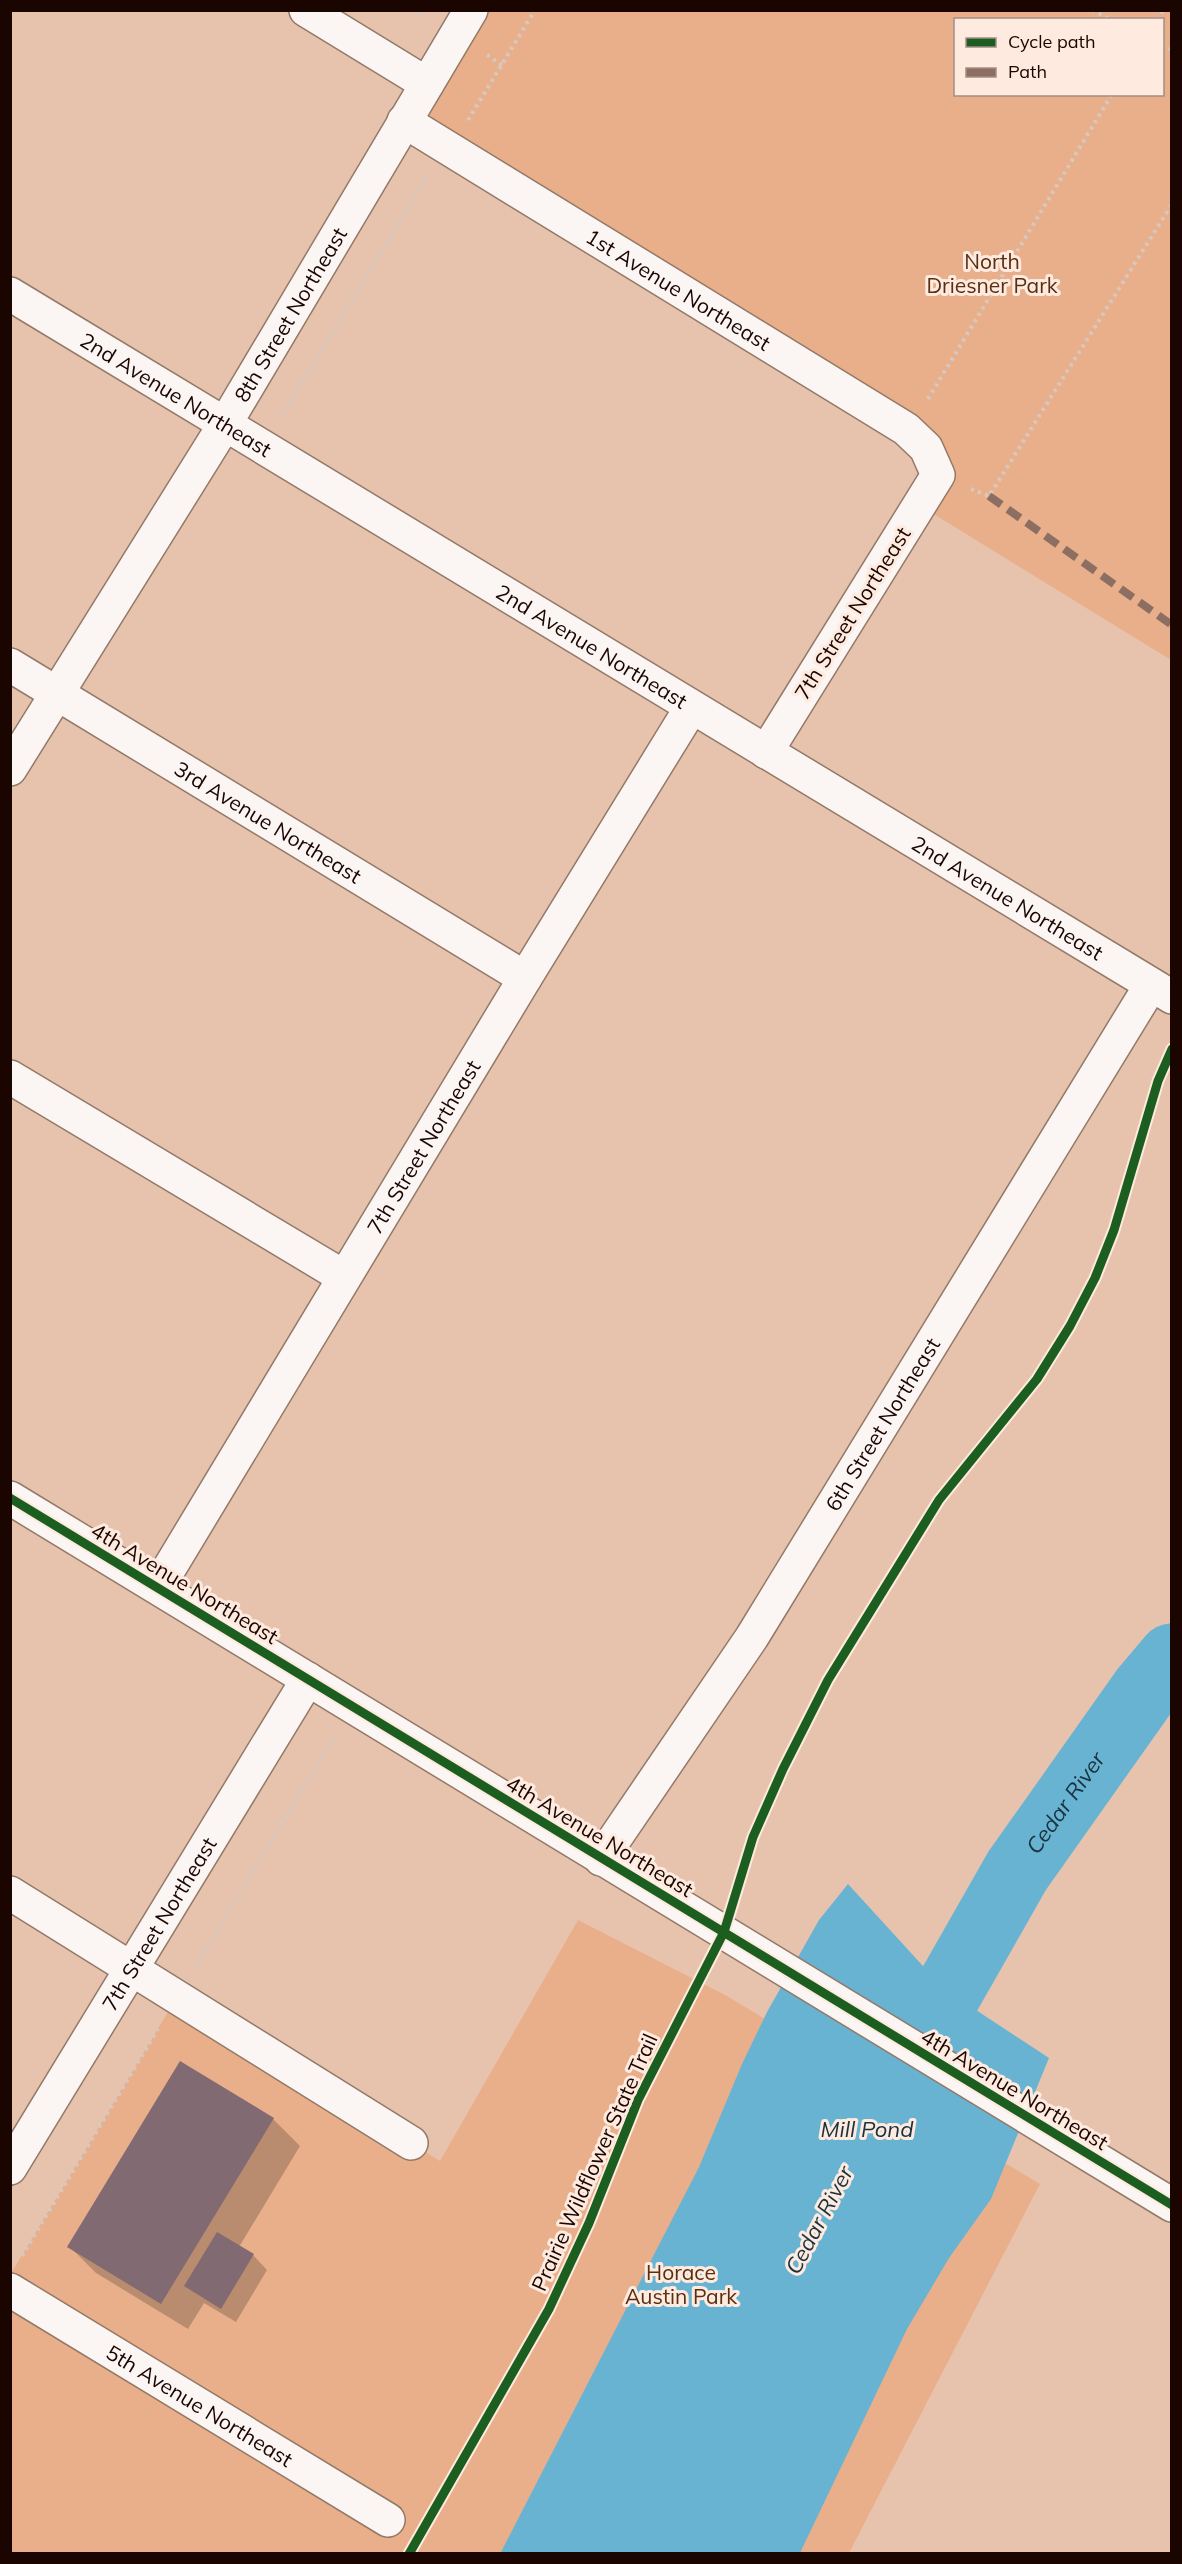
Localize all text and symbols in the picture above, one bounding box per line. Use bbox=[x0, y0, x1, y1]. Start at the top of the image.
legend bbox=[954, 18, 1164, 96]
text: Cycle path bbox=[1008, 30, 1095, 53]
text: Path bbox=[1008, 60, 1047, 83]
street label: 8th Street Northeast bbox=[228, 222, 352, 406]
street label: 1st Avenue Northeast bbox=[581, 223, 775, 356]
park label: North Driesner Park bbox=[926, 248, 1058, 298]
street label: 2nd Avenue Northeast bbox=[76, 327, 276, 462]
street label: 7th Street Northeast bbox=[788, 522, 916, 704]
street label: 2nd Avenue Northeast bbox=[491, 578, 692, 714]
street label: 3rd Avenue Northeast bbox=[170, 755, 366, 889]
street label: 2nd Avenue Northeast bbox=[907, 830, 1108, 965]
street label: 7th Street Northeast bbox=[361, 1055, 486, 1239]
street label: 6th Street Northeast bbox=[819, 1333, 945, 1516]
street label: 4th Avenue Northeast bbox=[87, 1517, 283, 1649]
water label: Cedar River bbox=[1020, 1746, 1111, 1859]
street label: 4th Avenue Northeast bbox=[502, 1770, 698, 1902]
street label: 7th Street Northeast bbox=[96, 1832, 222, 2015]
street label: 4th Avenue Northeast bbox=[917, 2023, 1113, 2155]
street label: Prairie Wildflower State Trail bbox=[525, 2029, 663, 2295]
water label: Mill Pond bbox=[821, 2115, 914, 2143]
water label: Cedar River bbox=[779, 2160, 860, 2279]
park label: Horace Austin Park bbox=[625, 2259, 737, 2309]
street label: 5th Avenue Northeast bbox=[102, 2339, 298, 2472]

